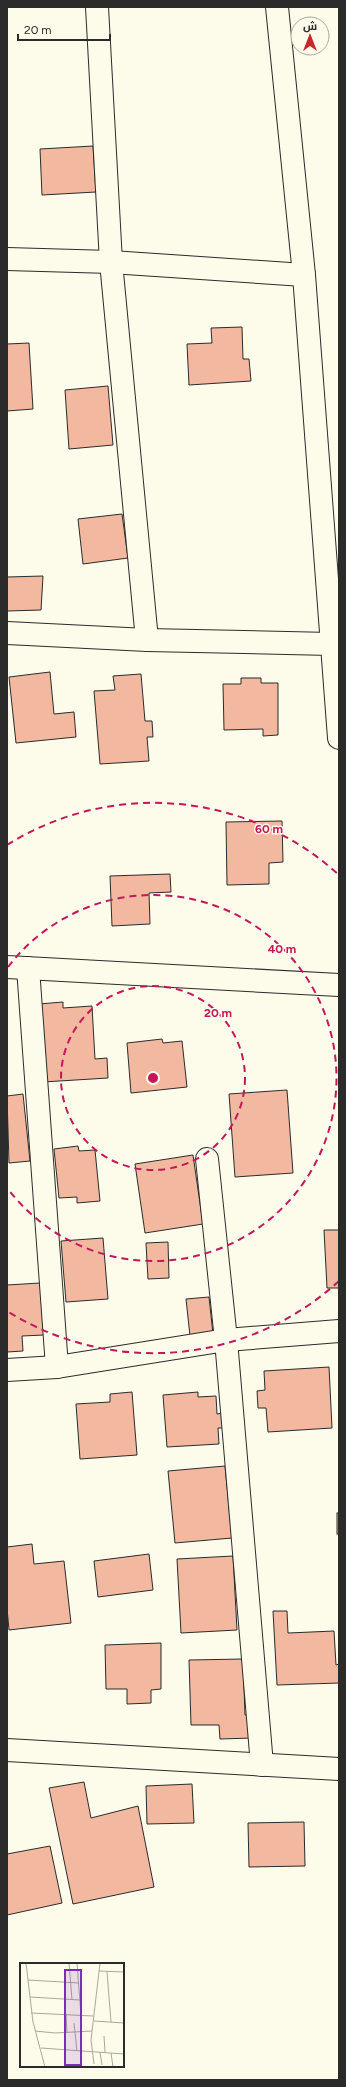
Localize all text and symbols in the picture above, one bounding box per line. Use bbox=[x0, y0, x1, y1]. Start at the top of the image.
scale bar bbox=[18, 16, 110, 42]
north arrow bbox=[290, 16, 330, 56]
text: ش bbox=[303, 20, 317, 33]
text: 20 m bbox=[24, 23, 52, 37]
text: 60 m bbox=[255, 822, 283, 836]
text: 40 m bbox=[268, 942, 296, 956]
text: 20 m bbox=[204, 1006, 232, 1020]
centre of rings bbox=[146, 1071, 160, 1085]
inset map bbox=[20, 1963, 124, 2067]

